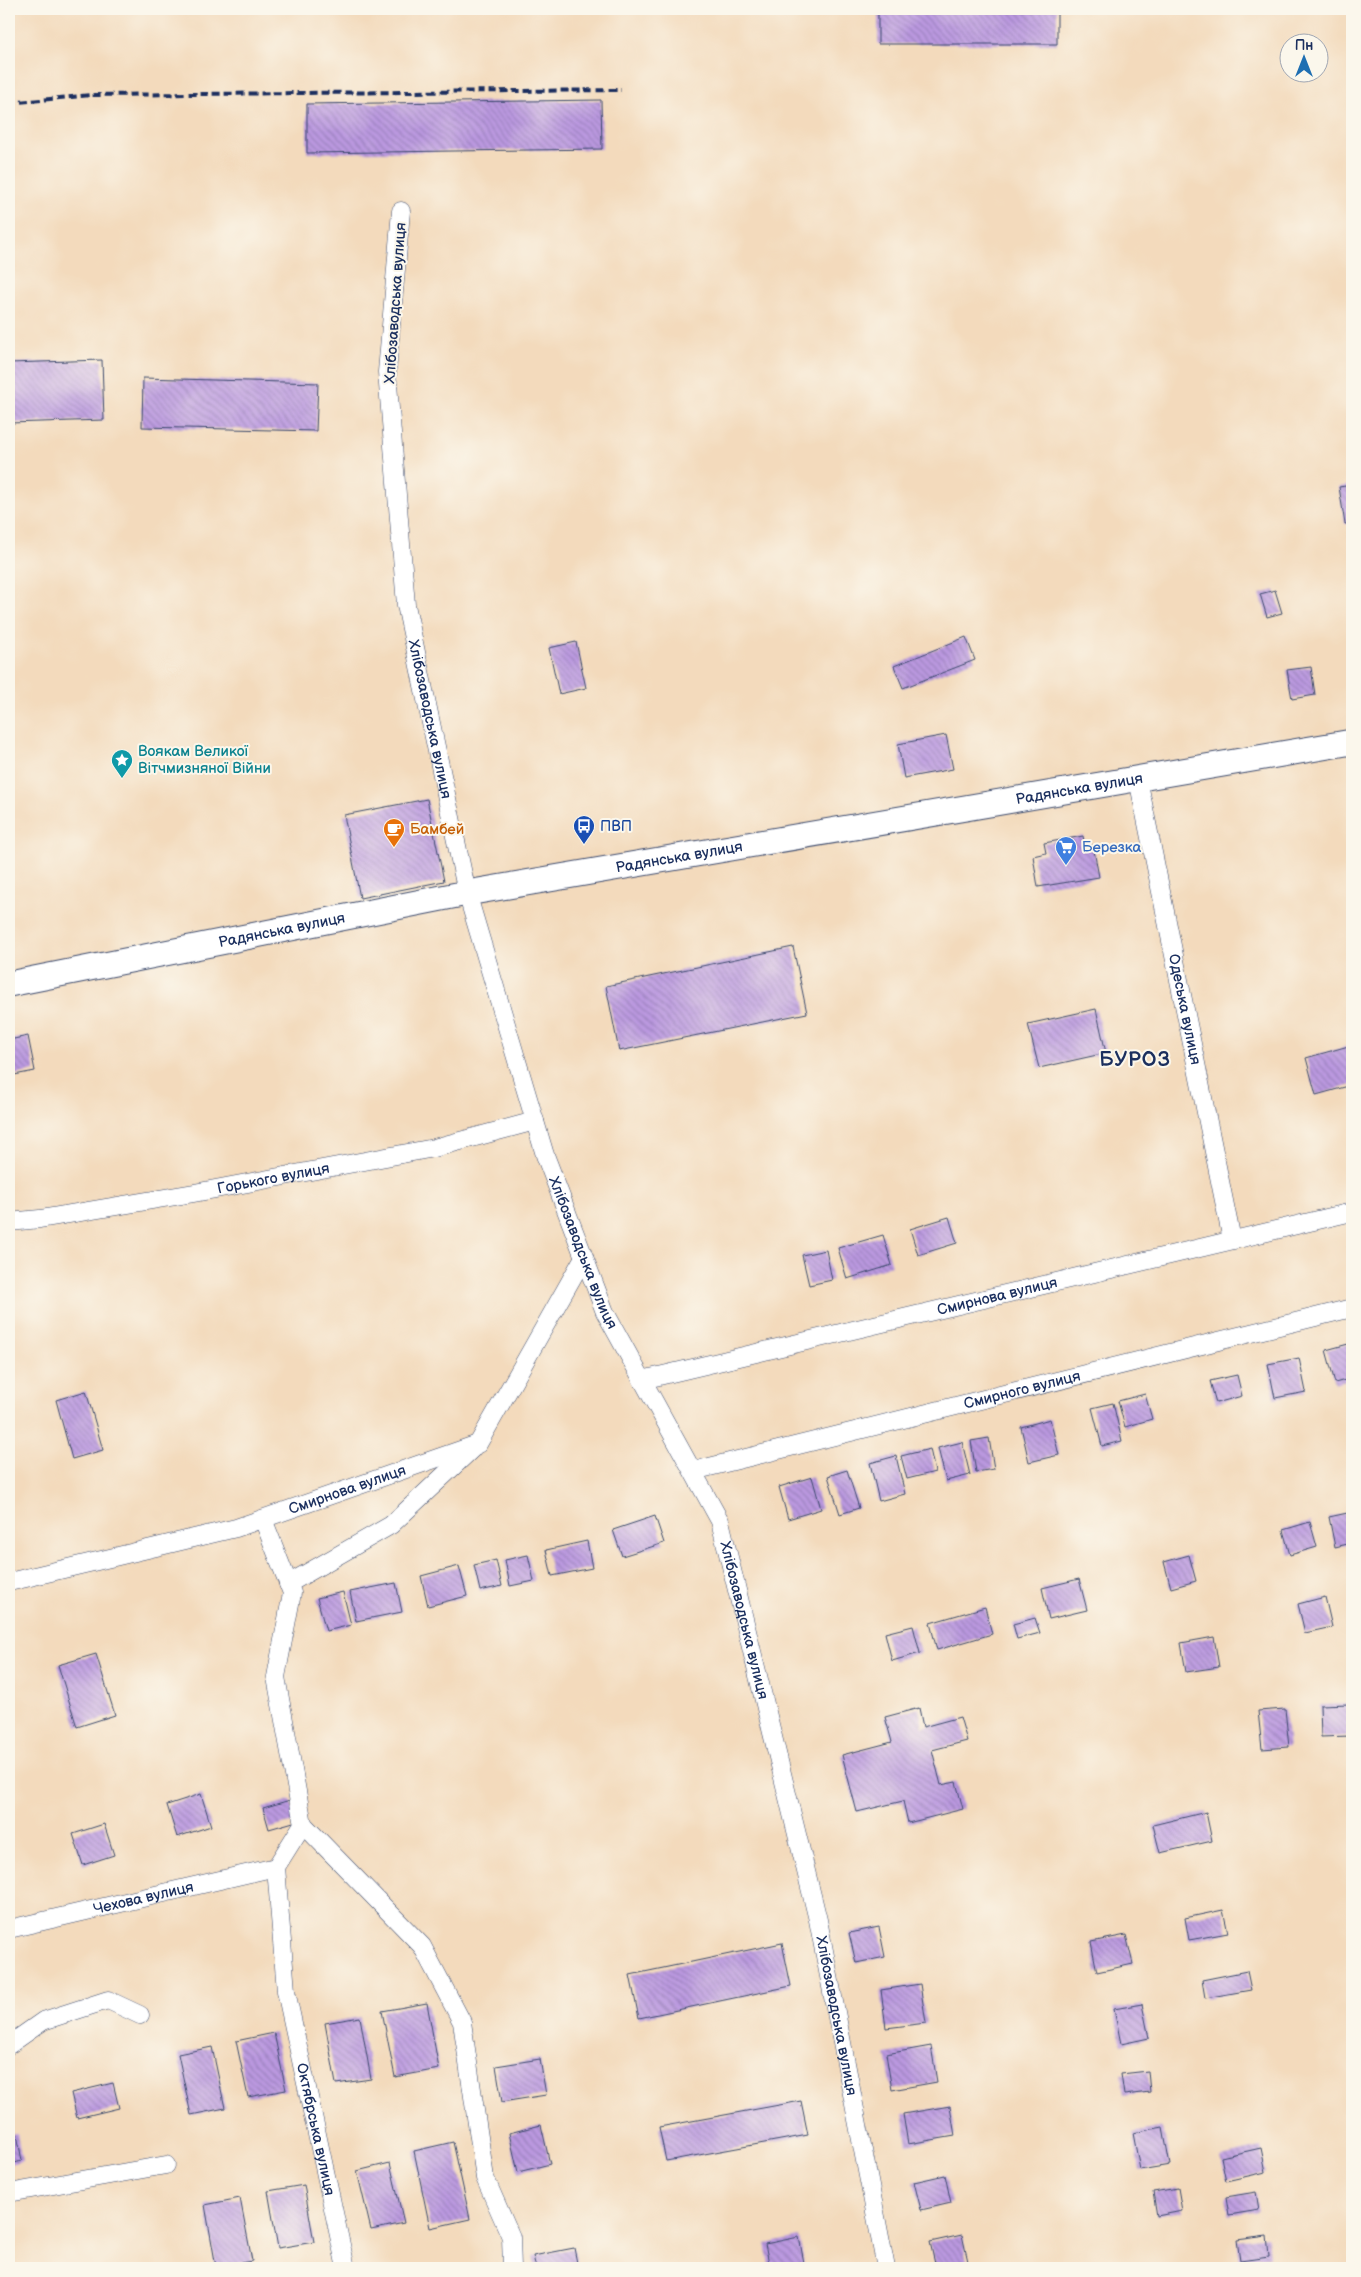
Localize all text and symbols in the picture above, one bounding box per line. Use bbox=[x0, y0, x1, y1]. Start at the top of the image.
north arrow bbox=[1278, 32, 1328, 82]
text: Пн bbox=[1295, 37, 1313, 54]
street label: Хлібозаводська вулиця bbox=[380, 222, 411, 384]
street label: Хлібозаводська вулиця bbox=[404, 638, 456, 800]
place label: Воякам Великої Вітчмизняної Війни bbox=[138, 742, 271, 778]
place icon: Воякам Великої Вітчмизняної Війни bbox=[110, 748, 134, 779]
street label: Радянська вулиця bbox=[1014, 769, 1144, 809]
bus stop icon: ПВП bbox=[572, 814, 596, 845]
cafe icon: Бамбей bbox=[382, 817, 406, 848]
place label: ПВП bbox=[600, 817, 632, 836]
place label: Бамбей bbox=[410, 820, 464, 839]
supermarket icon: Березка bbox=[1054, 835, 1078, 866]
street label: Радянська вулиця bbox=[614, 837, 744, 878]
place label: Березка bbox=[1082, 838, 1142, 857]
street label: Радянська вулиця bbox=[217, 908, 347, 952]
street label: Одеська вулиця bbox=[1164, 952, 1205, 1066]
district label: БУРОЗ bbox=[1099, 1048, 1171, 1072]
street label: Горького вулиця bbox=[216, 1159, 331, 1198]
street label: Хлібозаводська вулиця bbox=[544, 1174, 621, 1332]
street label: Смирнова вулиця bbox=[935, 1273, 1059, 1320]
street label: Смирного вулиця bbox=[962, 1367, 1082, 1414]
street label: Смирнова вулиця bbox=[286, 1461, 408, 1519]
street label: Хлібозаводська вулиця bbox=[715, 1539, 772, 1701]
street label: Чехова вулиця bbox=[91, 1877, 196, 1919]
street label: Хлібозаводська вулиця bbox=[811, 1934, 861, 2097]
street label: Октябрська вулиця bbox=[292, 2061, 339, 2197]

